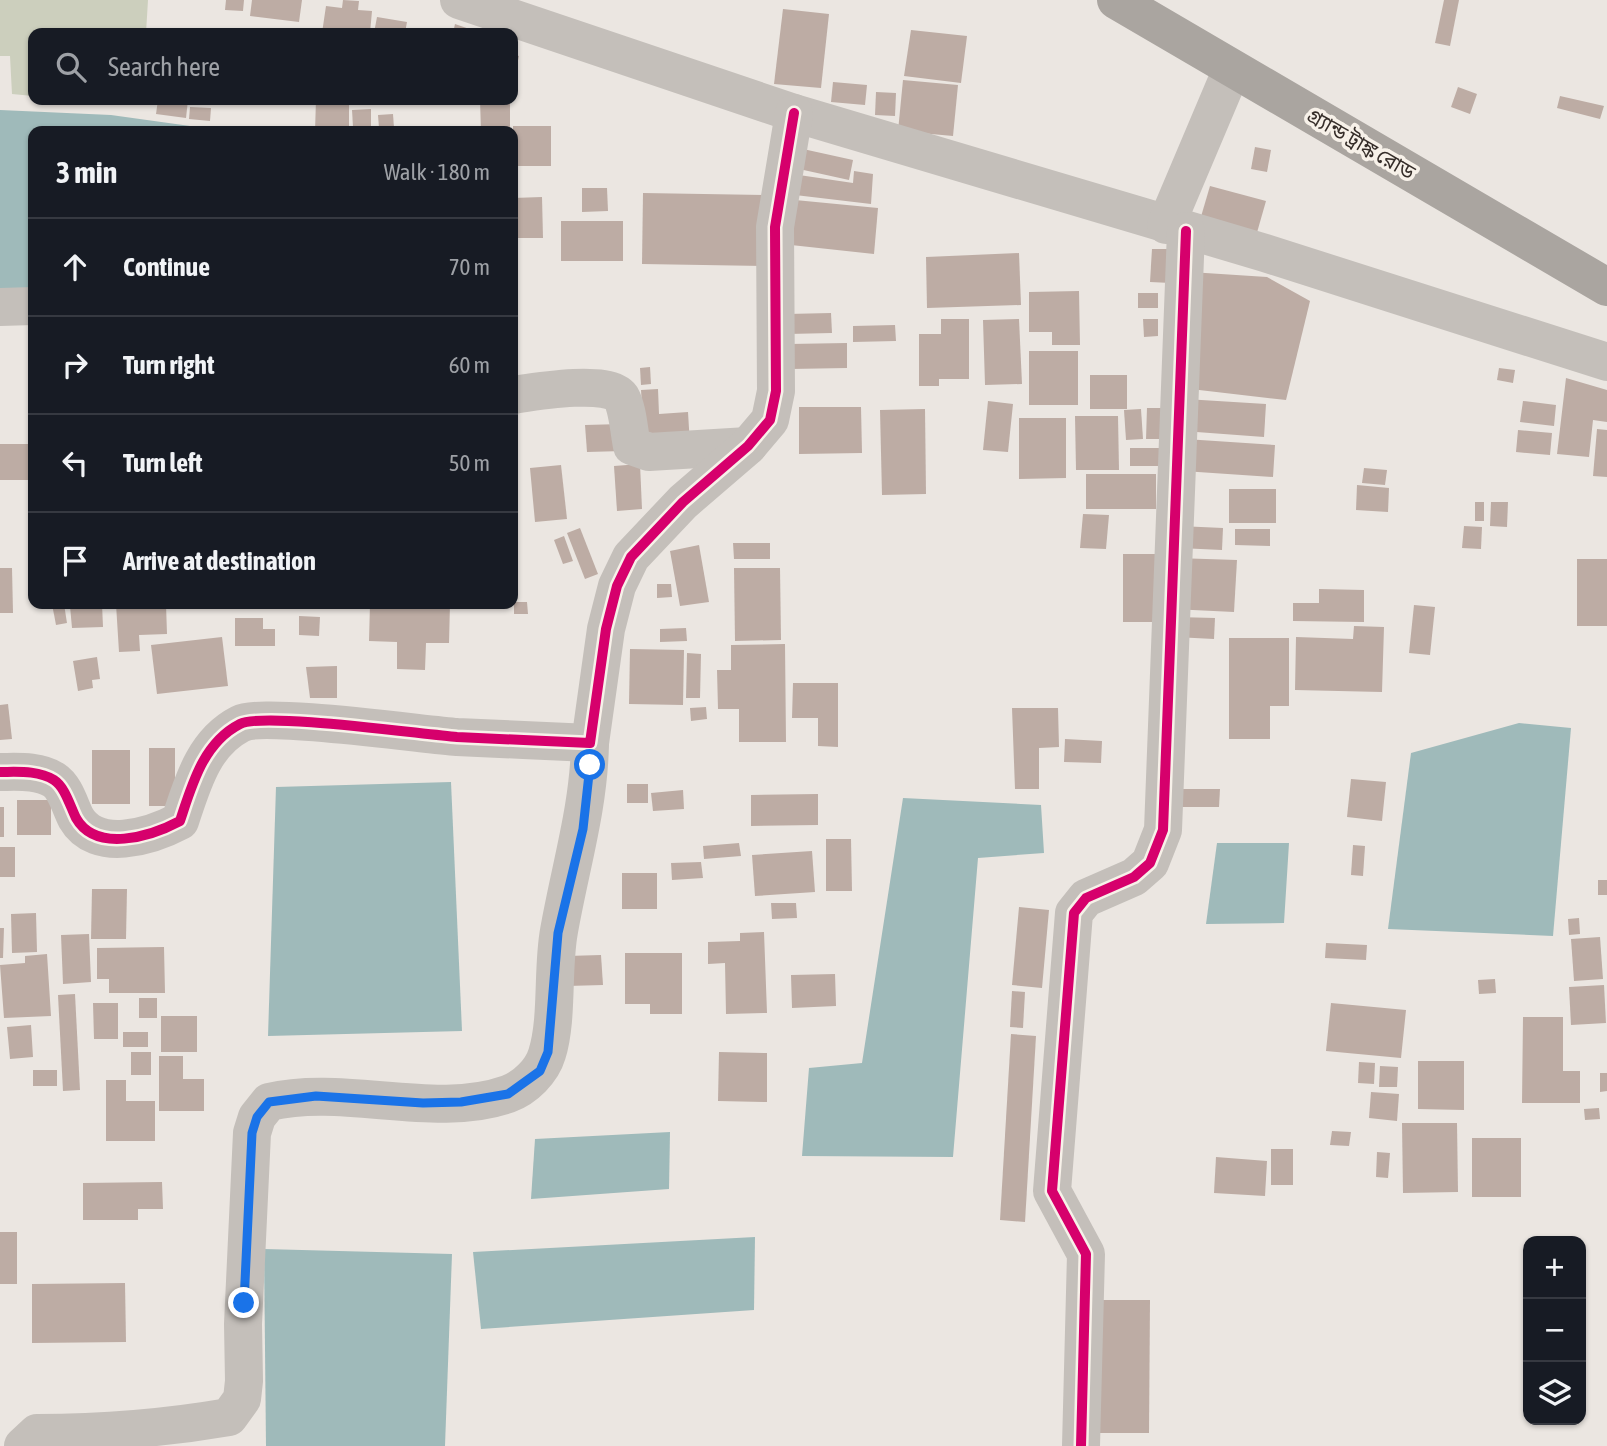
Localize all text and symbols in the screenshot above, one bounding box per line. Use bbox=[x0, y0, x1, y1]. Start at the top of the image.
search box bbox=[28, 28, 518, 105]
icon: search bbox=[52, 48, 90, 86]
text: Search here bbox=[108, 52, 220, 82]
street label: গ্র্যান্ড ট্রাঙ্ক রোড bbox=[1303, 103, 1421, 184]
text: 3 min bbox=[56, 155, 117, 189]
text: Walk · 180 m bbox=[384, 159, 490, 185]
icon: ahead bbox=[56, 248, 94, 286]
text: Continue bbox=[123, 252, 210, 282]
text: 70 m bbox=[449, 254, 490, 280]
icon: right bbox=[56, 346, 94, 384]
text: Turn right bbox=[123, 350, 214, 380]
text: 60 m bbox=[449, 352, 490, 378]
icon: left bbox=[56, 444, 94, 482]
text: Turn left bbox=[123, 448, 203, 478]
text: 50 m bbox=[449, 450, 490, 476]
icon: arrive bbox=[56, 542, 94, 580]
text: Arrive at destination bbox=[123, 546, 316, 576]
route start bbox=[574, 749, 605, 780]
map controls bbox=[1523, 1236, 1586, 1425]
button: + bbox=[1523, 1236, 1586, 1299]
route end bbox=[228, 1287, 259, 1318]
button: − bbox=[1523, 1299, 1586, 1362]
button: layers bbox=[1523, 1362, 1586, 1425]

